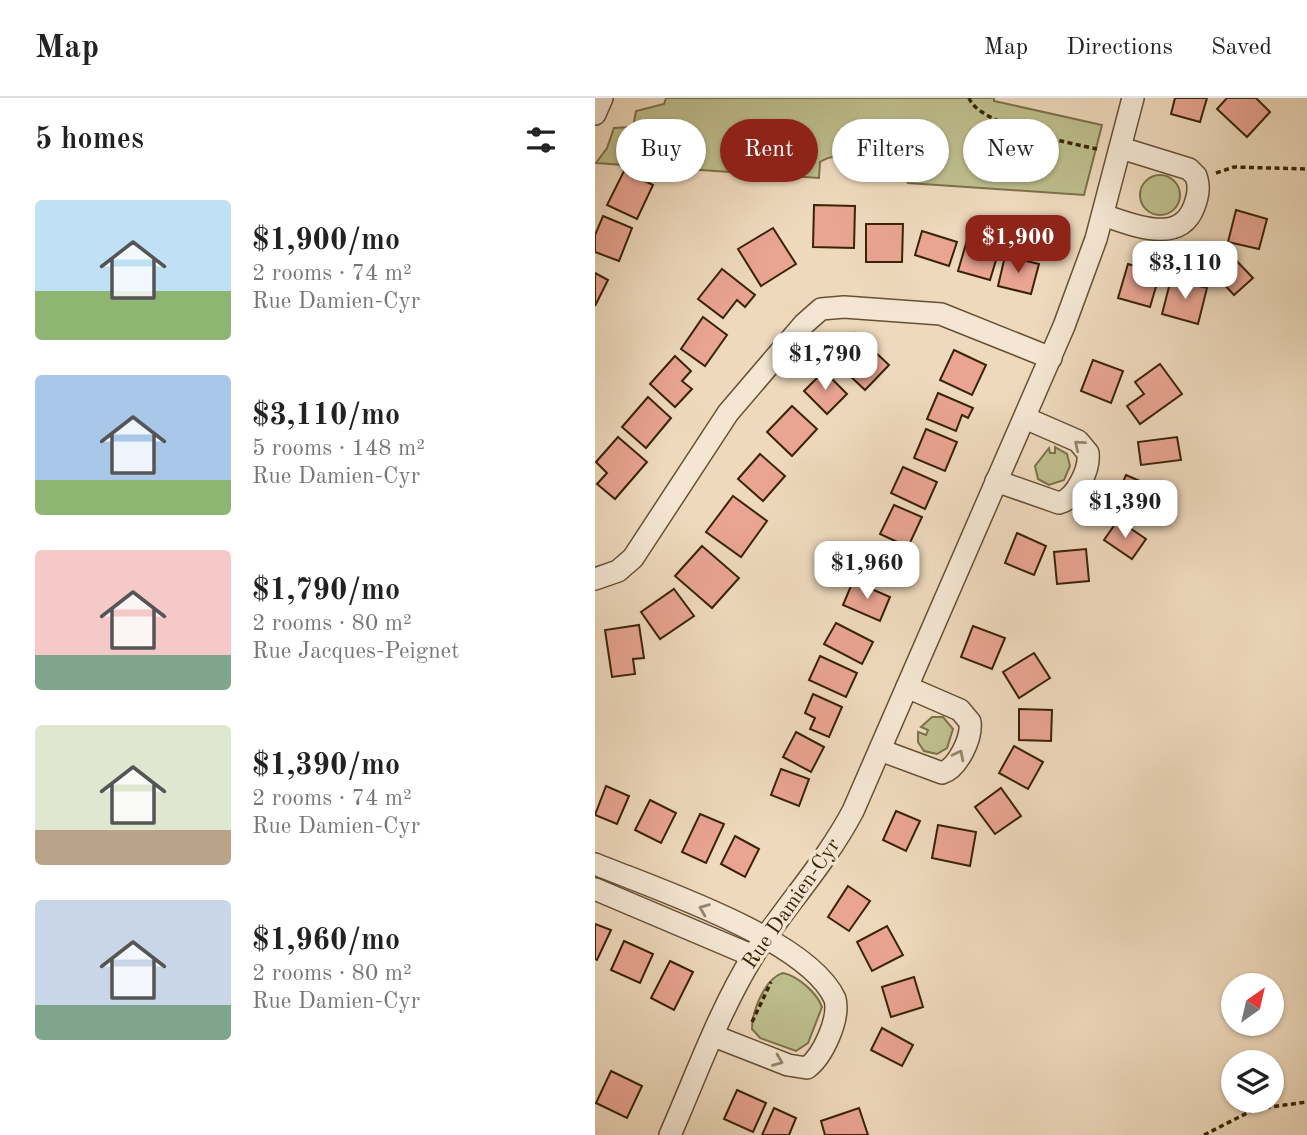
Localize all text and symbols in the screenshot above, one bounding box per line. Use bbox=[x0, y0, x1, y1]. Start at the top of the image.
text: Map bbox=[35, 32, 99, 65]
text: Map bbox=[984, 36, 1028, 60]
text: Directions bbox=[1066, 36, 1173, 60]
text: Saved bbox=[1211, 36, 1272, 60]
chip: Buy bbox=[616, 119, 706, 182]
chip: Rent bbox=[720, 119, 818, 182]
chip: Filters bbox=[832, 119, 949, 182]
chip: New bbox=[963, 119, 1059, 182]
icon: filters bbox=[522, 121, 560, 159]
text: 5 homes bbox=[35, 125, 144, 155]
pin: $1,900 bbox=[961, 216, 1075, 275]
text: $1,900/mo bbox=[252, 226, 400, 256]
text: $1,900 bbox=[981, 226, 1055, 249]
icon: home bbox=[91, 228, 175, 312]
pin: $3,110 bbox=[1128, 242, 1242, 301]
text: $3,110 bbox=[1148, 252, 1222, 275]
text: 2 rooms · 74 m² bbox=[252, 262, 412, 285]
text: Rue Damien-Cyr bbox=[252, 290, 420, 313]
pin: $1,790 bbox=[768, 332, 882, 392]
text: $1,790 bbox=[788, 343, 862, 366]
text: $3,110/mo bbox=[252, 401, 400, 431]
icon: home bbox=[91, 403, 175, 487]
text: 5 rooms · 148 m² bbox=[252, 437, 425, 460]
one-way arrow bbox=[1074, 441, 1087, 453]
text: Rue Damien-Cyr bbox=[252, 465, 420, 488]
pin: $1,390 bbox=[1068, 480, 1182, 540]
text: $1,390 bbox=[1088, 491, 1162, 514]
pin: $1,960 bbox=[810, 542, 924, 601]
text: $1,960 bbox=[830, 552, 904, 575]
text: $1,790/mo bbox=[252, 576, 400, 606]
icon: home bbox=[91, 578, 175, 662]
text: 2 rooms · 80 m² bbox=[252, 612, 412, 635]
text: Rue Jacques-Peignet bbox=[252, 640, 459, 663]
one-way arrow bbox=[951, 750, 965, 762]
text: $1,390/mo bbox=[252, 751, 400, 781]
icon: home bbox=[91, 753, 175, 837]
text: 2 rooms · 74 m² bbox=[252, 787, 412, 810]
text: Rue Damien-Cyr bbox=[252, 815, 420, 838]
street label: Rue Damien-Cyr bbox=[739, 835, 845, 973]
one-way arrow bbox=[699, 903, 711, 917]
text: $1,960/mo bbox=[252, 926, 400, 956]
icon: home bbox=[91, 928, 175, 1012]
text: 2 rooms · 80 m² bbox=[252, 962, 412, 985]
north arrow bbox=[1221, 973, 1285, 1036]
map controls bbox=[1221, 973, 1284, 1113]
text: Rue Damien-Cyr bbox=[252, 990, 420, 1013]
button: layers bbox=[1221, 1050, 1284, 1113]
one-way arrow bbox=[770, 1053, 783, 1067]

